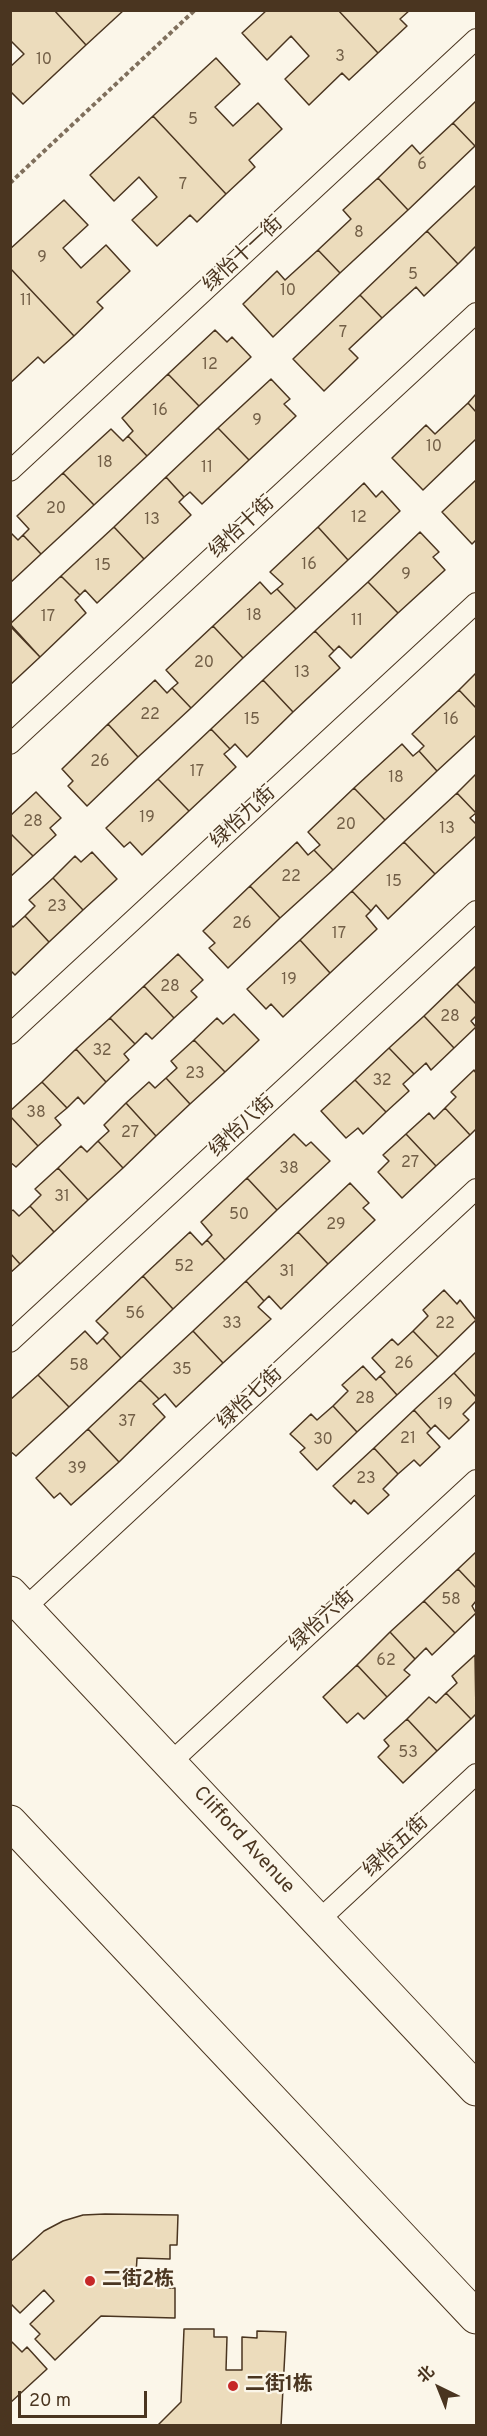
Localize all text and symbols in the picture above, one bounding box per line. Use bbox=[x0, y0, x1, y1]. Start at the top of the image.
house number: 3 bbox=[335, 48, 345, 68]
house number: 10 bbox=[36, 51, 52, 71]
house number: 5 bbox=[188, 111, 198, 131]
house number: 6 bbox=[417, 156, 427, 176]
house number: 7 bbox=[179, 176, 187, 196]
street label: 绿怡十一街 bbox=[199, 212, 289, 298]
house number: 8 bbox=[354, 224, 364, 244]
house number: 9 bbox=[37, 249, 47, 269]
house number: 5 bbox=[408, 266, 418, 286]
house number: 10 bbox=[280, 282, 296, 302]
house number: 11 bbox=[20, 292, 32, 312]
house number: 7 bbox=[339, 324, 347, 344]
house number: 12 bbox=[202, 356, 218, 376]
house number: 16 bbox=[152, 402, 168, 422]
house number: 9 bbox=[252, 412, 262, 432]
house number: 10 bbox=[426, 438, 442, 458]
house number: 18 bbox=[97, 454, 113, 474]
house number: 11 bbox=[201, 459, 213, 479]
street label: 绿怡十街 bbox=[206, 492, 280, 564]
house number: 20 bbox=[46, 500, 66, 520]
house number: 12 bbox=[351, 509, 367, 529]
house number: 13 bbox=[144, 511, 160, 531]
house number: 16 bbox=[301, 556, 317, 576]
house number: 15 bbox=[95, 557, 111, 577]
house number: 9 bbox=[401, 566, 411, 586]
house number: 18 bbox=[246, 607, 262, 627]
house number: 17 bbox=[41, 608, 55, 628]
house number: 11 bbox=[351, 612, 363, 632]
house number: 20 bbox=[194, 654, 214, 674]
house number: 13 bbox=[294, 664, 310, 684]
house number: 22 bbox=[140, 706, 160, 726]
house number: 15 bbox=[244, 711, 260, 731]
house number: 16 bbox=[443, 711, 459, 731]
house number: 26 bbox=[90, 753, 110, 773]
house number: 17 bbox=[190, 763, 204, 783]
house number: 18 bbox=[388, 769, 404, 789]
street label: 绿怡九街 bbox=[207, 782, 281, 854]
house number: 19 bbox=[139, 809, 155, 829]
house number: 28 bbox=[23, 813, 43, 833]
house number: 20 bbox=[336, 816, 356, 836]
house number: 13 bbox=[439, 820, 455, 840]
house number: 22 bbox=[281, 868, 301, 888]
house number: 15 bbox=[386, 873, 402, 893]
house number: 23 bbox=[47, 898, 67, 918]
house number: 26 bbox=[232, 915, 252, 935]
house number: 17 bbox=[332, 925, 346, 945]
house number: 19 bbox=[281, 971, 297, 991]
house number: 28 bbox=[160, 978, 180, 998]
house number: 28 bbox=[440, 1008, 460, 1028]
house number: 32 bbox=[92, 1042, 112, 1062]
house number: 23 bbox=[185, 1065, 205, 1085]
house number: 32 bbox=[372, 1072, 392, 1092]
street label: 绿怡八街 bbox=[206, 1091, 280, 1163]
house number: 38 bbox=[26, 1104, 46, 1124]
house number: 27 bbox=[121, 1124, 139, 1144]
house number: 27 bbox=[401, 1154, 419, 1174]
house number: 38 bbox=[279, 1160, 299, 1180]
house number: 31 bbox=[54, 1188, 70, 1208]
house number: 50 bbox=[229, 1206, 249, 1226]
house number: 29 bbox=[326, 1216, 346, 1236]
house number: 52 bbox=[174, 1258, 194, 1278]
house number: 31 bbox=[279, 1263, 295, 1283]
house number: 56 bbox=[125, 1305, 145, 1325]
house number: 33 bbox=[222, 1315, 242, 1335]
house number: 22 bbox=[435, 1315, 455, 1335]
house number: 26 bbox=[394, 1355, 414, 1375]
house number: 58 bbox=[69, 1357, 89, 1377]
house number: 35 bbox=[172, 1361, 192, 1381]
street label: 绿怡七街 bbox=[214, 1363, 288, 1435]
house number: 28 bbox=[355, 1390, 375, 1410]
house number: 19 bbox=[437, 1396, 453, 1416]
house number: 37 bbox=[118, 1413, 136, 1433]
house number: 21 bbox=[400, 1430, 416, 1450]
house number: 30 bbox=[313, 1431, 333, 1451]
house number: 39 bbox=[68, 1460, 86, 1480]
house number: 23 bbox=[356, 1470, 376, 1490]
street label: 绿怡六街 bbox=[286, 1585, 360, 1657]
house number: 58 bbox=[441, 1591, 461, 1611]
house number: 62 bbox=[376, 1652, 396, 1672]
house number: 53 bbox=[398, 1744, 418, 1764]
street label: Clifford Avenue bbox=[187, 1782, 299, 1900]
street label: 绿怡五街 bbox=[360, 1811, 434, 1883]
place label: 二街2栋 bbox=[102, 2269, 174, 2293]
marker: 二街2栋 bbox=[83, 2274, 97, 2288]
north arrow bbox=[409, 2358, 469, 2418]
text: 北 bbox=[414, 2362, 439, 2388]
place label: 二街1栋 bbox=[245, 2374, 313, 2398]
scale bar bbox=[21, 2379, 150, 2417]
marker: 二街1栋 bbox=[226, 2379, 240, 2393]
text: 20 m bbox=[29, 2390, 71, 2413]

